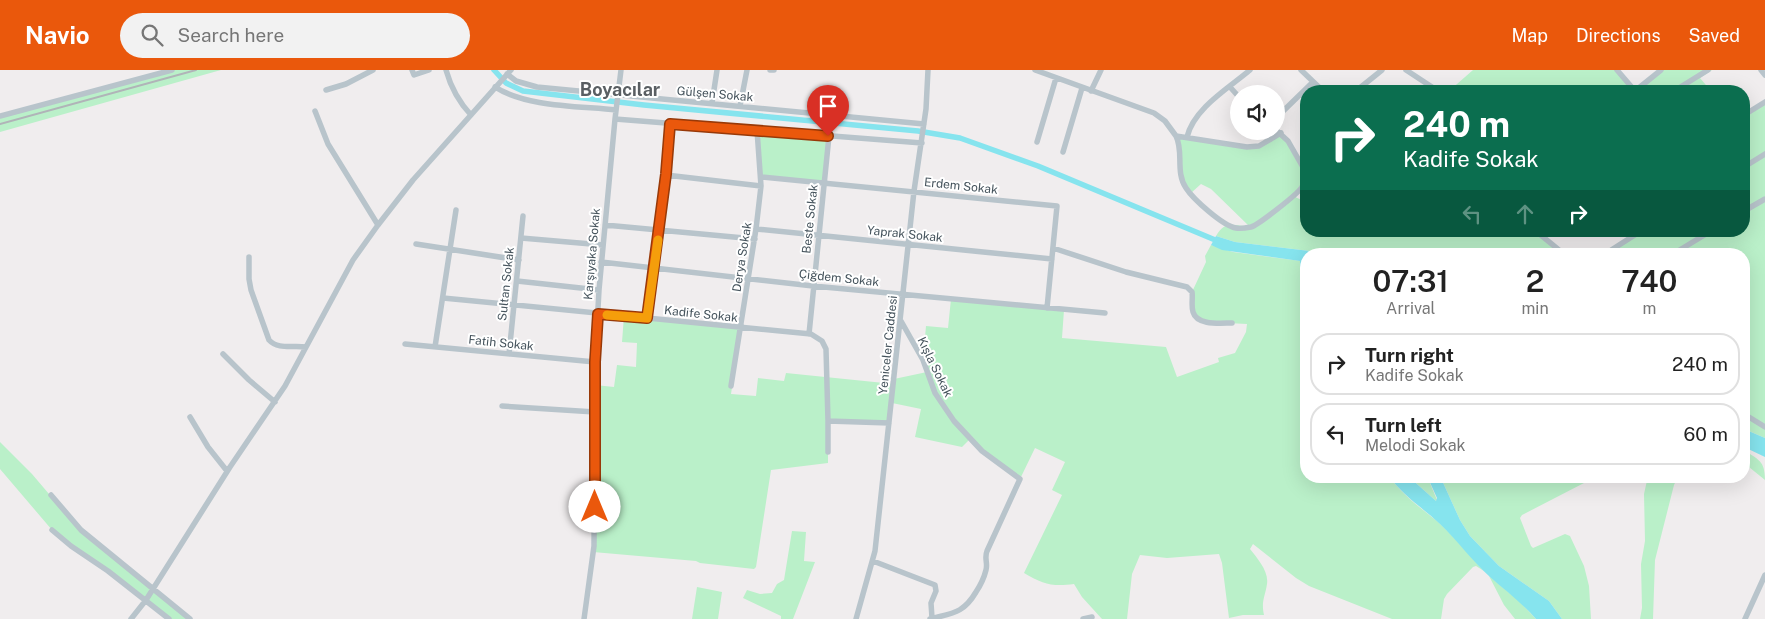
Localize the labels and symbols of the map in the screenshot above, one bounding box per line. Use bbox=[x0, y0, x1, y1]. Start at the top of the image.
district label: Boyacılar bbox=[580, 79, 661, 100]
street label: Gülşen Sokak bbox=[676, 84, 754, 104]
pin bbox=[807, 85, 849, 136]
street label: Erdem Sokak bbox=[924, 175, 999, 197]
street label: Beste Sokak bbox=[799, 183, 821, 254]
street label: Karşıyaka Sokak bbox=[581, 207, 603, 301]
street label: Derya Sokak bbox=[730, 221, 754, 293]
street label: Yaprak Sokak bbox=[867, 223, 944, 245]
street label: Sultan Sokak bbox=[495, 246, 517, 322]
street label: Çiğdem Sokak bbox=[798, 267, 880, 289]
street label: Yeniceler Caddesi bbox=[876, 295, 900, 395]
street label: Kadife Sokak bbox=[663, 303, 739, 325]
street label: Fatih Sokak bbox=[468, 333, 535, 353]
street label: Kışla Sokak bbox=[914, 335, 956, 400]
position arrow bbox=[568, 480, 620, 532]

